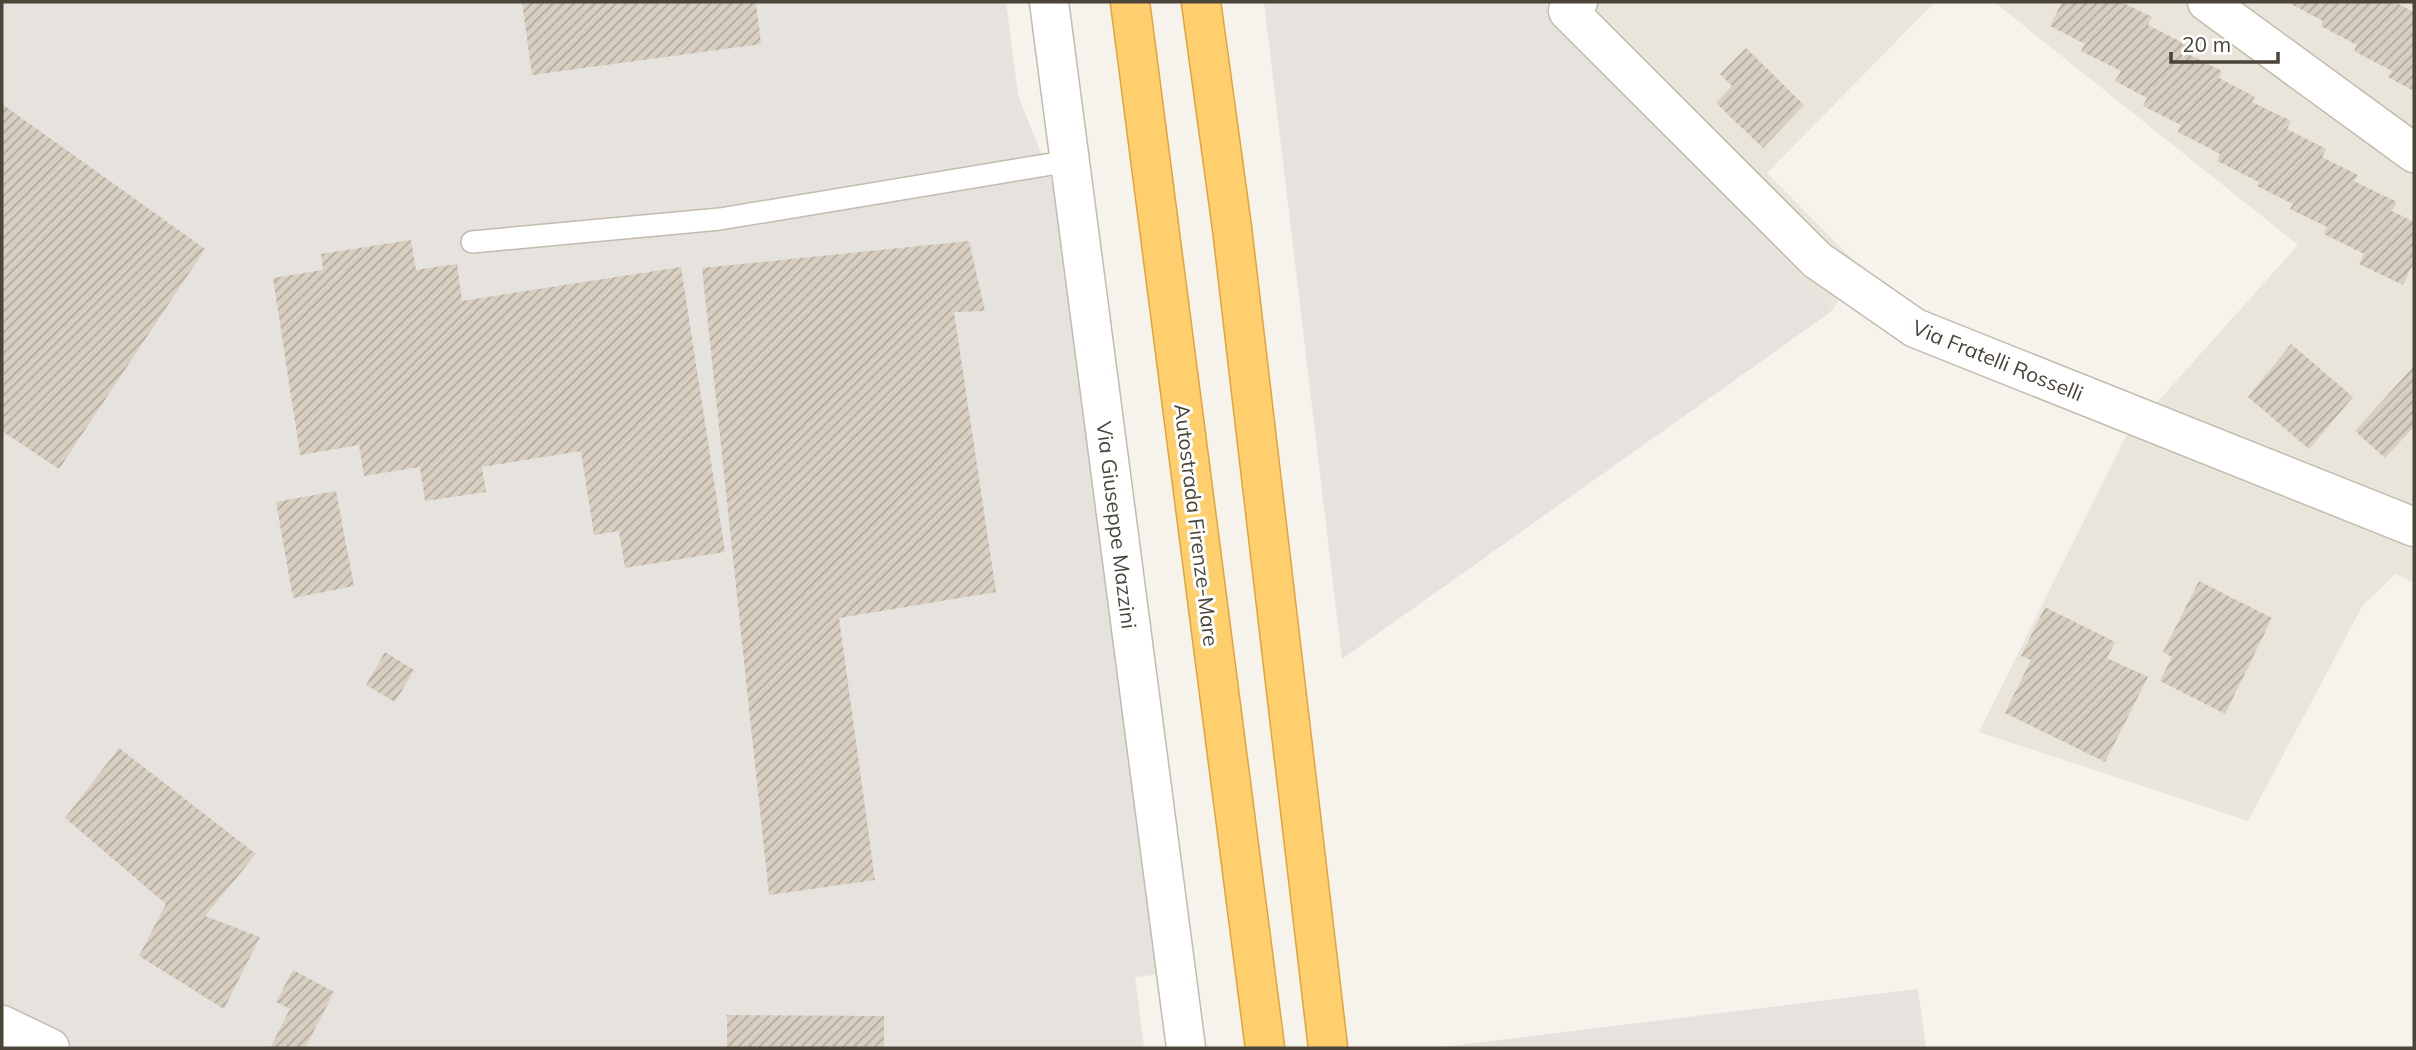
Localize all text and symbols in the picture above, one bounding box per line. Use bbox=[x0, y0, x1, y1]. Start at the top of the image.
scale bar bbox=[2171, 21, 2278, 65]
text: 20 m bbox=[2182, 31, 2231, 57]
street label: Via Fratelli Rosselli bbox=[1909, 314, 2087, 406]
street label: Autostrada Firenze-Mare bbox=[1169, 402, 1225, 648]
street label: Via Giuseppe Mazzini bbox=[1091, 420, 1143, 630]

